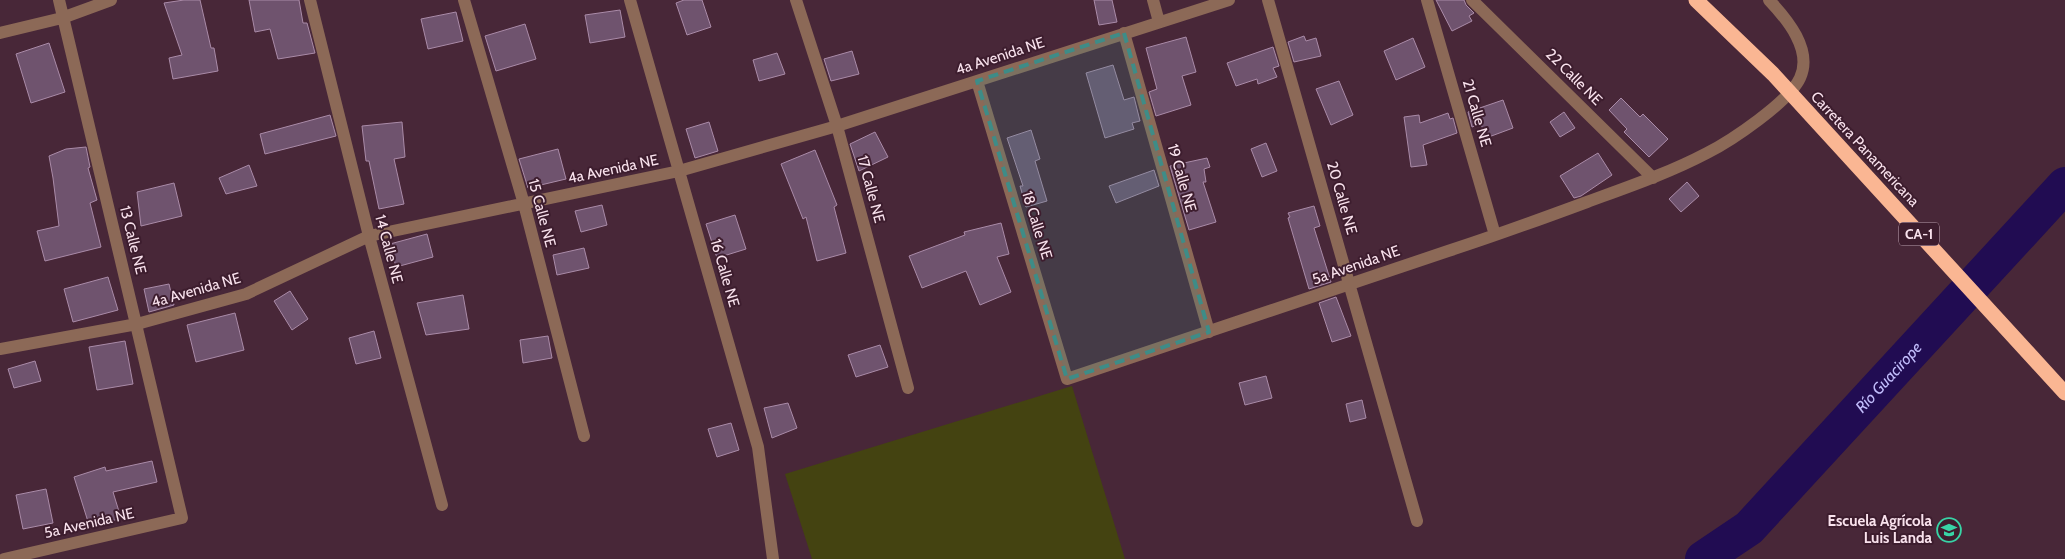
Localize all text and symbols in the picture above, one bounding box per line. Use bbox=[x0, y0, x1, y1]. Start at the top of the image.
street label: 4a Avenida NE bbox=[953, 33, 1047, 79]
street label: 22 Calle NE bbox=[1542, 45, 1606, 109]
street label: 21 Calle NE bbox=[1459, 77, 1495, 149]
street label: Carretera Panamericana bbox=[1807, 88, 1924, 211]
street label: 19 Calle NE bbox=[1164, 142, 1200, 214]
street label: 4a Avenida NE bbox=[566, 151, 660, 187]
street label: 17 Calle NE bbox=[853, 153, 889, 225]
street label: 20 Calle NE bbox=[1323, 159, 1361, 237]
street label: 15 Calle NE bbox=[524, 177, 560, 249]
street label: 18 Calle NE bbox=[1018, 189, 1056, 261]
street label: 13 Calle NE bbox=[116, 204, 150, 276]
street label: 14 Calle NE bbox=[371, 213, 407, 285]
road number: CA-1 bbox=[1899, 222, 1939, 245]
street label: 16 Calle NE bbox=[707, 237, 743, 309]
street label: 5a Avenida NE bbox=[1310, 242, 1402, 288]
street label: 4a Avenida NE bbox=[149, 269, 243, 311]
water label: Río Guacirope bbox=[1851, 338, 1926, 416]
street label: 5a Avenida NE bbox=[42, 504, 136, 542]
place label: Escuela Agrícola Luis Landa bbox=[1827, 512, 1933, 547]
school or university icon: Escuela Agrícola Luis Landa bbox=[1936, 517, 1962, 543]

